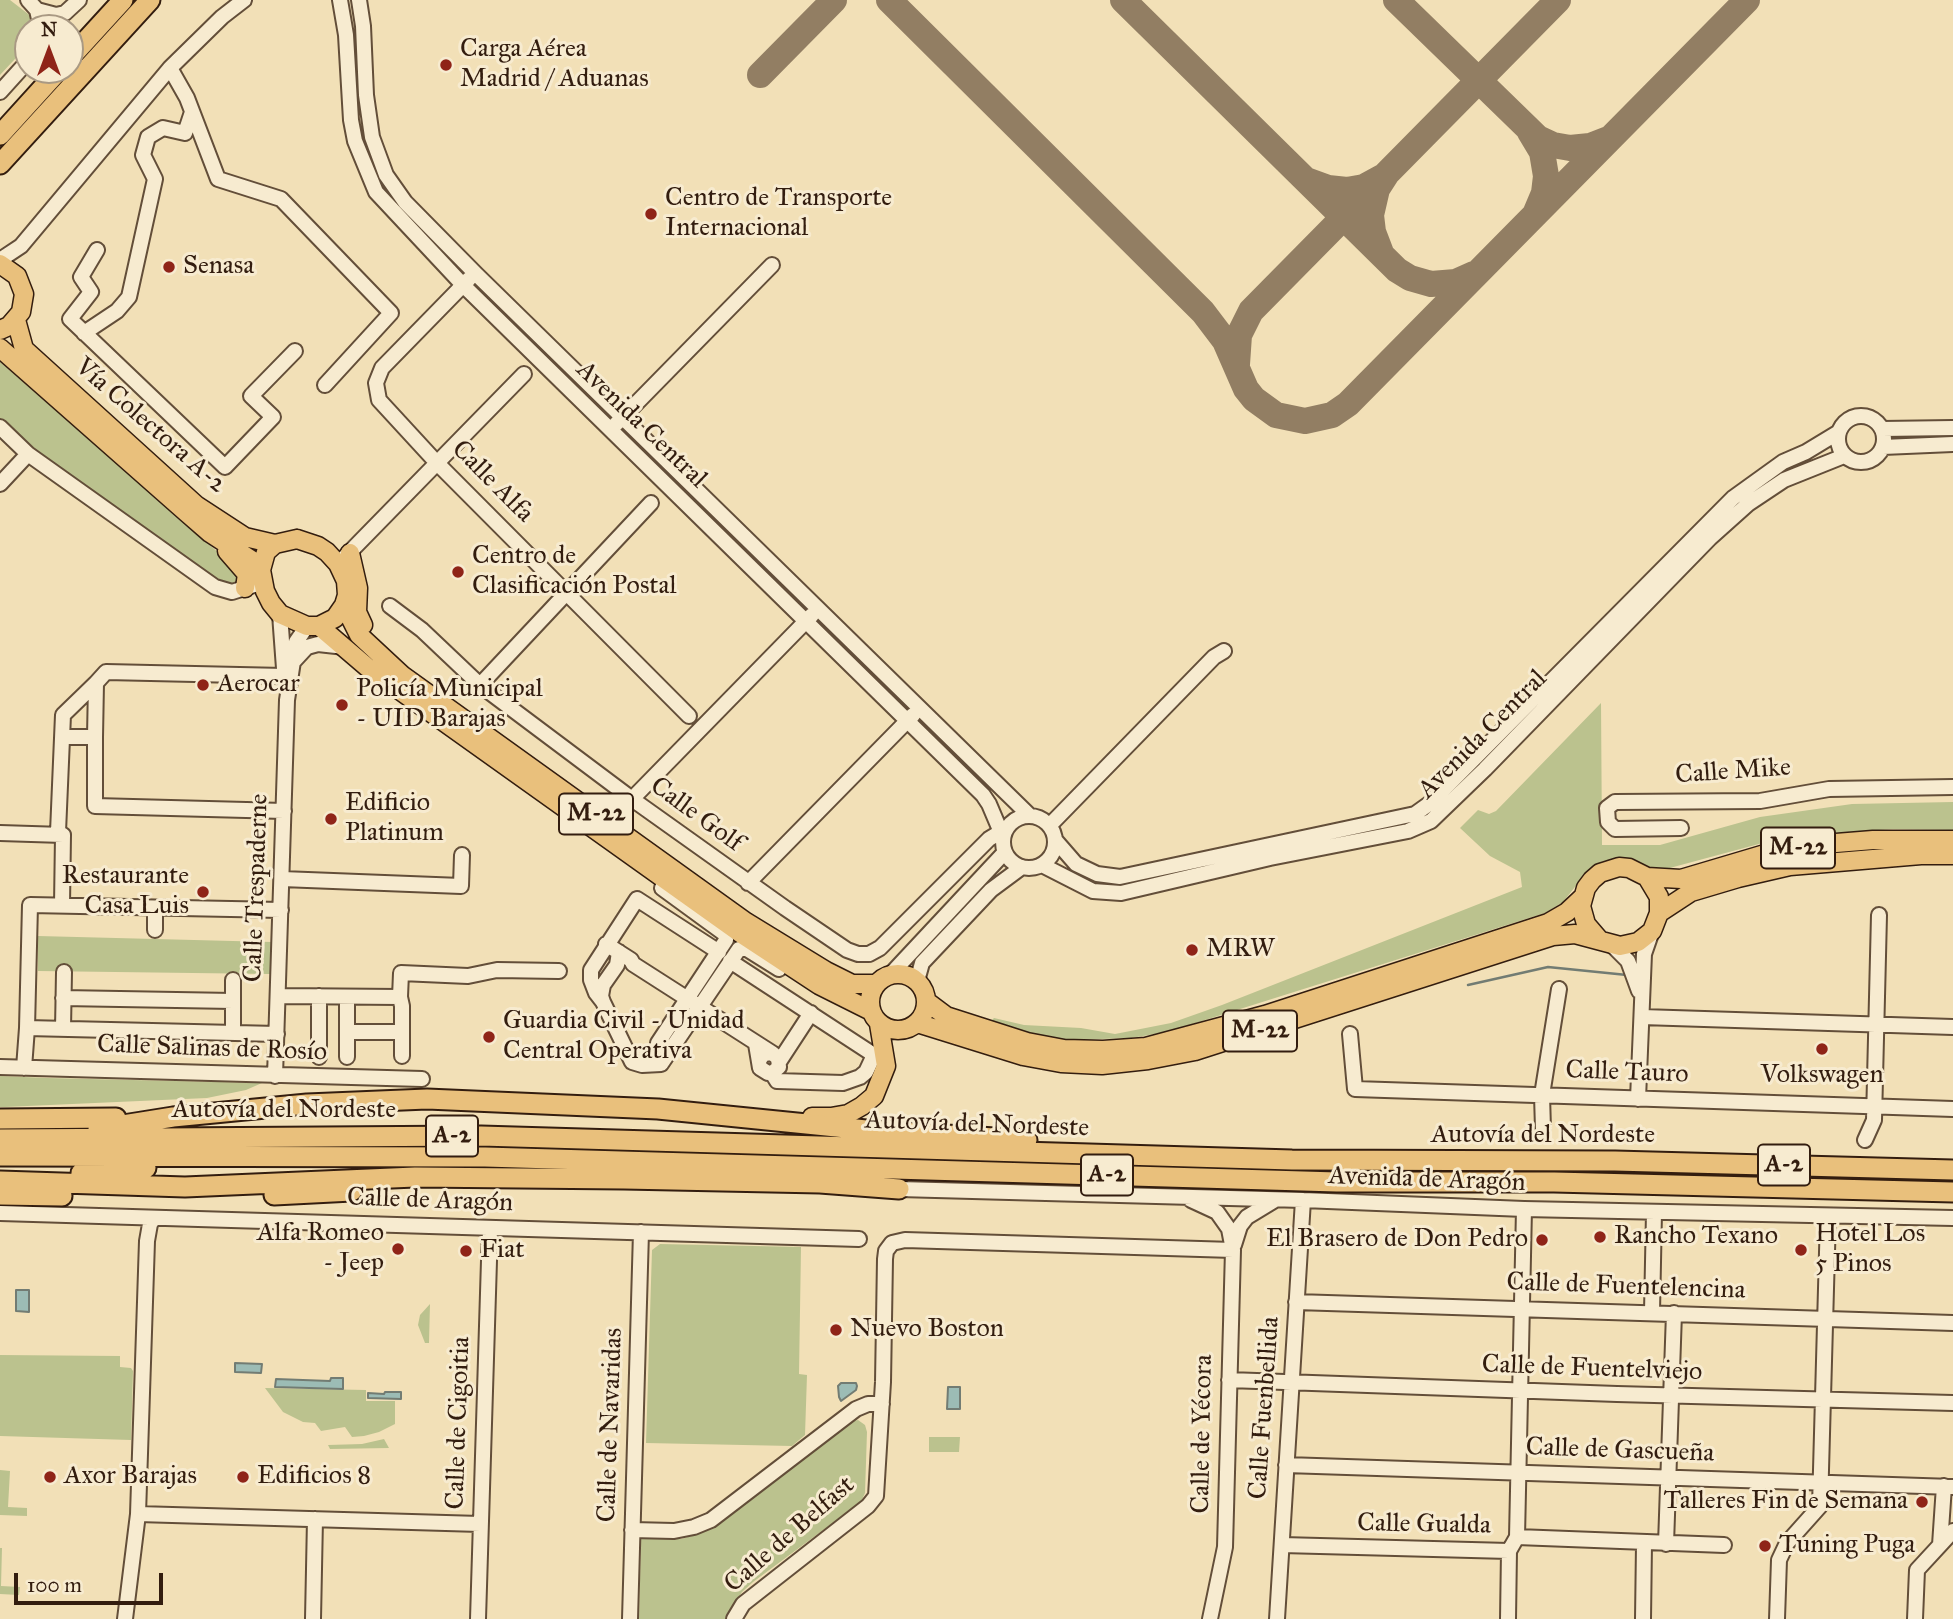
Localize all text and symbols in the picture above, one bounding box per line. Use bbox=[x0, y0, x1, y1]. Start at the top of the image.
north arrow bbox=[14, 14, 84, 84]
text: N bbox=[41, 18, 57, 41]
place label: Carga Aérea Madrid / Aduanas bbox=[460, 34, 649, 96]
marker: Carga Aérea Madrid / Aduanas bbox=[438, 57, 454, 73]
place label: Centro de Transporte Internacional bbox=[665, 183, 892, 244]
marker: Centro de Transporte Internacional bbox=[643, 206, 659, 222]
place label: Senasa bbox=[183, 251, 254, 283]
marker: Senasa bbox=[161, 259, 177, 275]
street label: Vía Colectora A-2 bbox=[68, 352, 232, 500]
street label: Avenida Central bbox=[569, 355, 713, 495]
street label: Calle Alfa bbox=[444, 434, 540, 530]
place label: Centro de Clasificación Postal bbox=[472, 541, 677, 602]
marker: Centro de Clasificación Postal bbox=[450, 564, 466, 580]
street label: Avenida Central bbox=[1412, 664, 1554, 806]
place label: Aerocar bbox=[217, 669, 300, 701]
place label: Policía Municipal - UID Barajas bbox=[356, 674, 543, 736]
marker: Aerocar bbox=[195, 677, 211, 693]
marker: Policía Municipal - UID Barajas bbox=[334, 697, 350, 713]
street label: Calle Mike bbox=[1674, 752, 1792, 792]
street label: Calle Golf bbox=[644, 771, 748, 859]
place label: Edificio Platinum bbox=[345, 788, 444, 850]
street label: Calle Trespaderne bbox=[238, 793, 276, 983]
road number: M-22 bbox=[559, 794, 633, 834]
marker: Edificio Platinum bbox=[323, 811, 339, 827]
road number: M-22 bbox=[1761, 828, 1835, 868]
place label: Restaurante Casa Luis bbox=[62, 861, 189, 922]
marker: Restaurante Casa Luis bbox=[195, 884, 211, 900]
place label: MRW bbox=[1206, 934, 1275, 966]
marker: MRW bbox=[1184, 942, 1200, 958]
place label: Guardia Civil - Unidad Central Operativa bbox=[503, 1006, 745, 1068]
road number: M-22 bbox=[1223, 1010, 1297, 1051]
street label: Calle Salinas de Rosío bbox=[97, 1029, 327, 1069]
marker: Guardia Civil - Unidad Central Operativa bbox=[481, 1029, 497, 1045]
marker: Volkswagen bbox=[1814, 1041, 1830, 1057]
street label: Calle Tauro bbox=[1565, 1055, 1689, 1091]
place label: Volkswagen bbox=[1760, 1060, 1884, 1092]
street label: Autovía del Nordeste bbox=[172, 1095, 396, 1127]
street label: Autovía del Nordeste bbox=[865, 1106, 1089, 1144]
road number: A-2 bbox=[426, 1116, 478, 1156]
street label: Autovía del Nordeste bbox=[1431, 1120, 1655, 1152]
road number: A-2 bbox=[1758, 1144, 1810, 1185]
road number: A-2 bbox=[1081, 1154, 1133, 1196]
street label: Avenida de Aragón bbox=[1328, 1161, 1526, 1199]
street label: Calle de Aragón bbox=[346, 1183, 514, 1219]
place label: Alfa Romeo - Jeep bbox=[257, 1218, 384, 1280]
place label: Hotel Los 5 Pinos bbox=[1815, 1219, 1925, 1280]
place label: Rancho Texano bbox=[1614, 1221, 1778, 1253]
place label: El Brasero de Don Pedro bbox=[1266, 1224, 1528, 1256]
marker: Rancho Texano bbox=[1592, 1229, 1608, 1245]
marker: El Brasero de Don Pedro bbox=[1534, 1232, 1550, 1248]
place label: Fiat bbox=[480, 1235, 524, 1267]
marker: Alfa Romeo - Jeep bbox=[390, 1241, 406, 1257]
marker: Hotel Los 5 Pinos bbox=[1793, 1242, 1809, 1258]
marker: Fiat bbox=[458, 1243, 474, 1259]
street label: Calle de Fuentelencina bbox=[1506, 1267, 1746, 1307]
place label: Nuevo Boston bbox=[850, 1314, 1004, 1346]
street label: Calle Fuenbellida bbox=[1243, 1316, 1287, 1500]
marker: Nuevo Boston bbox=[828, 1322, 844, 1338]
street label: Calle de Navaridas bbox=[592, 1327, 630, 1523]
street label: Calle de Cigoitia bbox=[440, 1336, 478, 1510]
street label: Calle de Fuentelviejo bbox=[1481, 1350, 1703, 1388]
street label: Calle de Yécora bbox=[1186, 1354, 1220, 1514]
street label: Calle de Gascueña bbox=[1525, 1432, 1715, 1470]
place label: Axor Barajas bbox=[64, 1461, 197, 1493]
place label: Edificios 8 bbox=[257, 1461, 371, 1493]
marker: Axor Barajas bbox=[42, 1469, 58, 1485]
marker: Edificios 8 bbox=[235, 1469, 251, 1485]
street label: Calle de Belfast bbox=[719, 1470, 861, 1600]
place label: Talleres Fin de Semana bbox=[1664, 1486, 1908, 1518]
marker: Talleres Fin de Semana bbox=[1914, 1494, 1930, 1510]
street label: Calle Gualda bbox=[1357, 1508, 1491, 1542]
place label: Tuning Puga bbox=[1779, 1530, 1915, 1562]
marker: Tuning Puga bbox=[1757, 1538, 1773, 1554]
scale bar bbox=[18, 1560, 166, 1604]
text: 100 m bbox=[27, 1572, 82, 1598]

